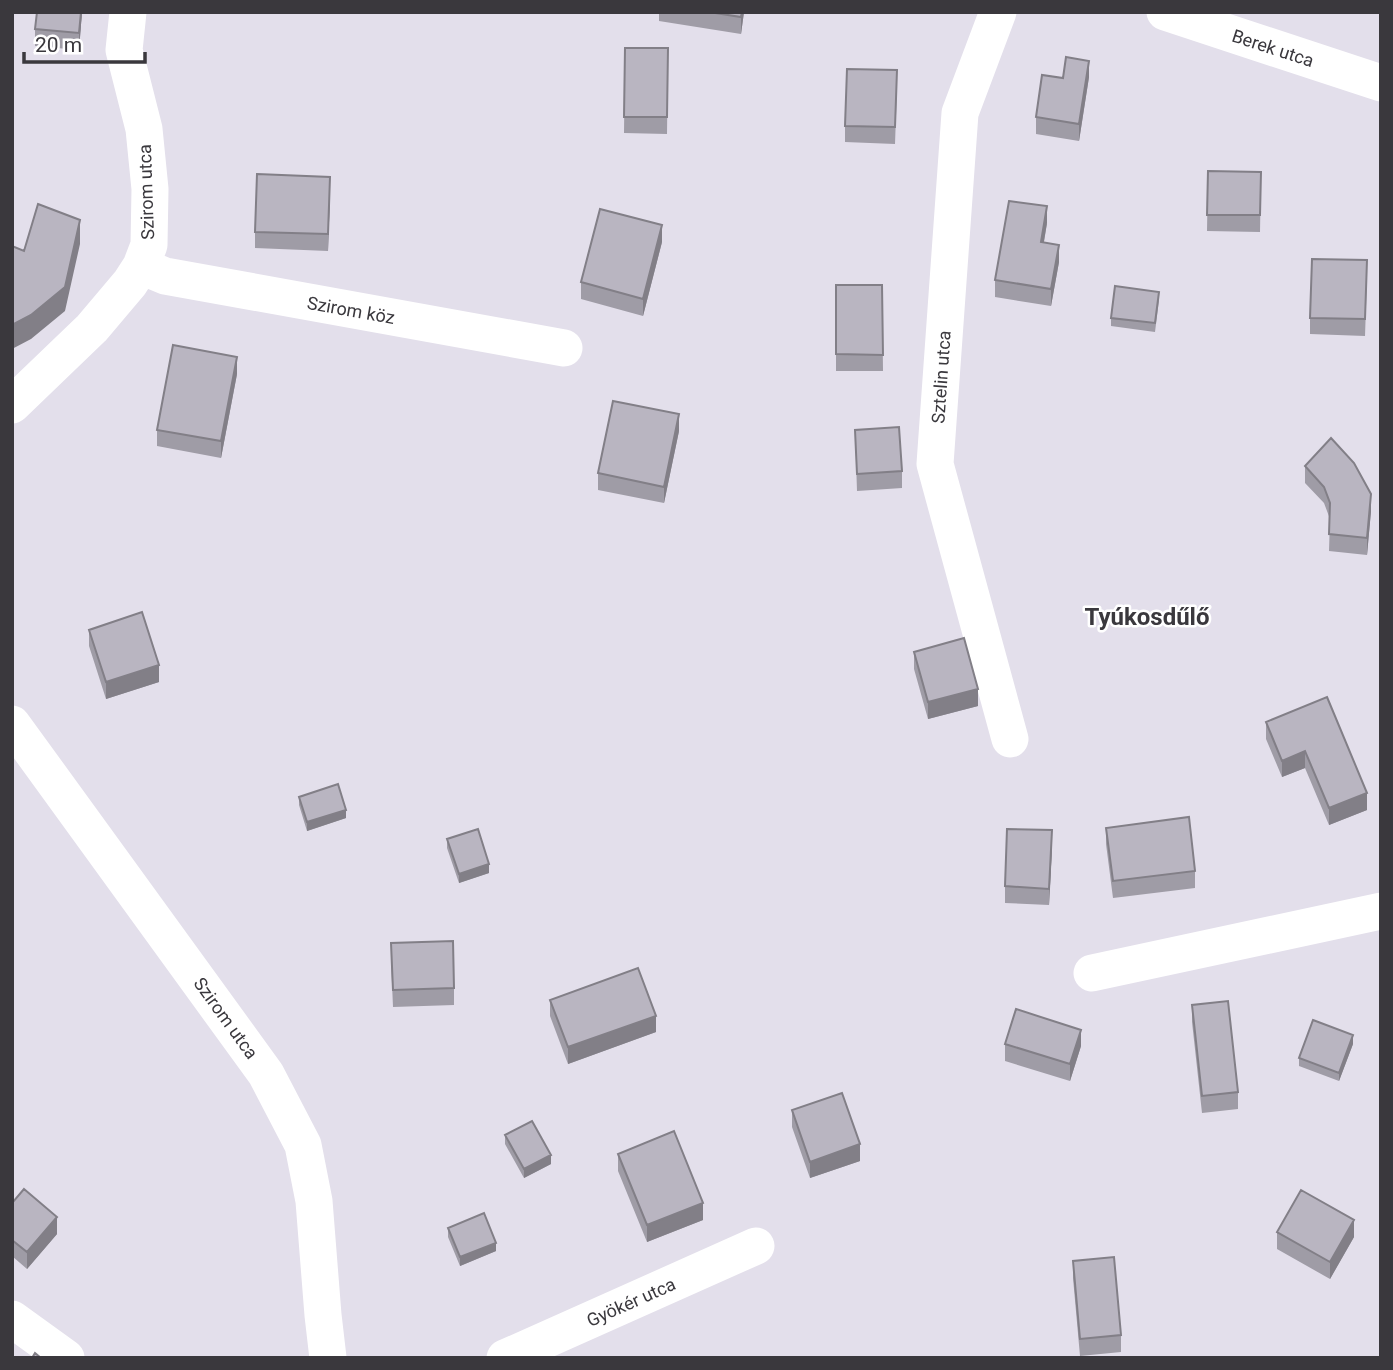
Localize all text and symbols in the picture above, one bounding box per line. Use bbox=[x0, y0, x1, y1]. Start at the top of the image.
scale bar bbox=[24, 21, 145, 65]
street label: Berek utca bbox=[1229, 25, 1317, 71]
text: 20 m bbox=[35, 33, 82, 57]
street label: Szirom utca bbox=[134, 144, 158, 240]
street label: Szirom köz bbox=[306, 292, 397, 328]
street label: Sztelin utca bbox=[927, 330, 955, 424]
district label: Tyúkosdűlő bbox=[1084, 603, 1210, 631]
street label: Szirom utca bbox=[189, 973, 263, 1063]
street label: Gyökér utca bbox=[583, 1273, 679, 1331]

